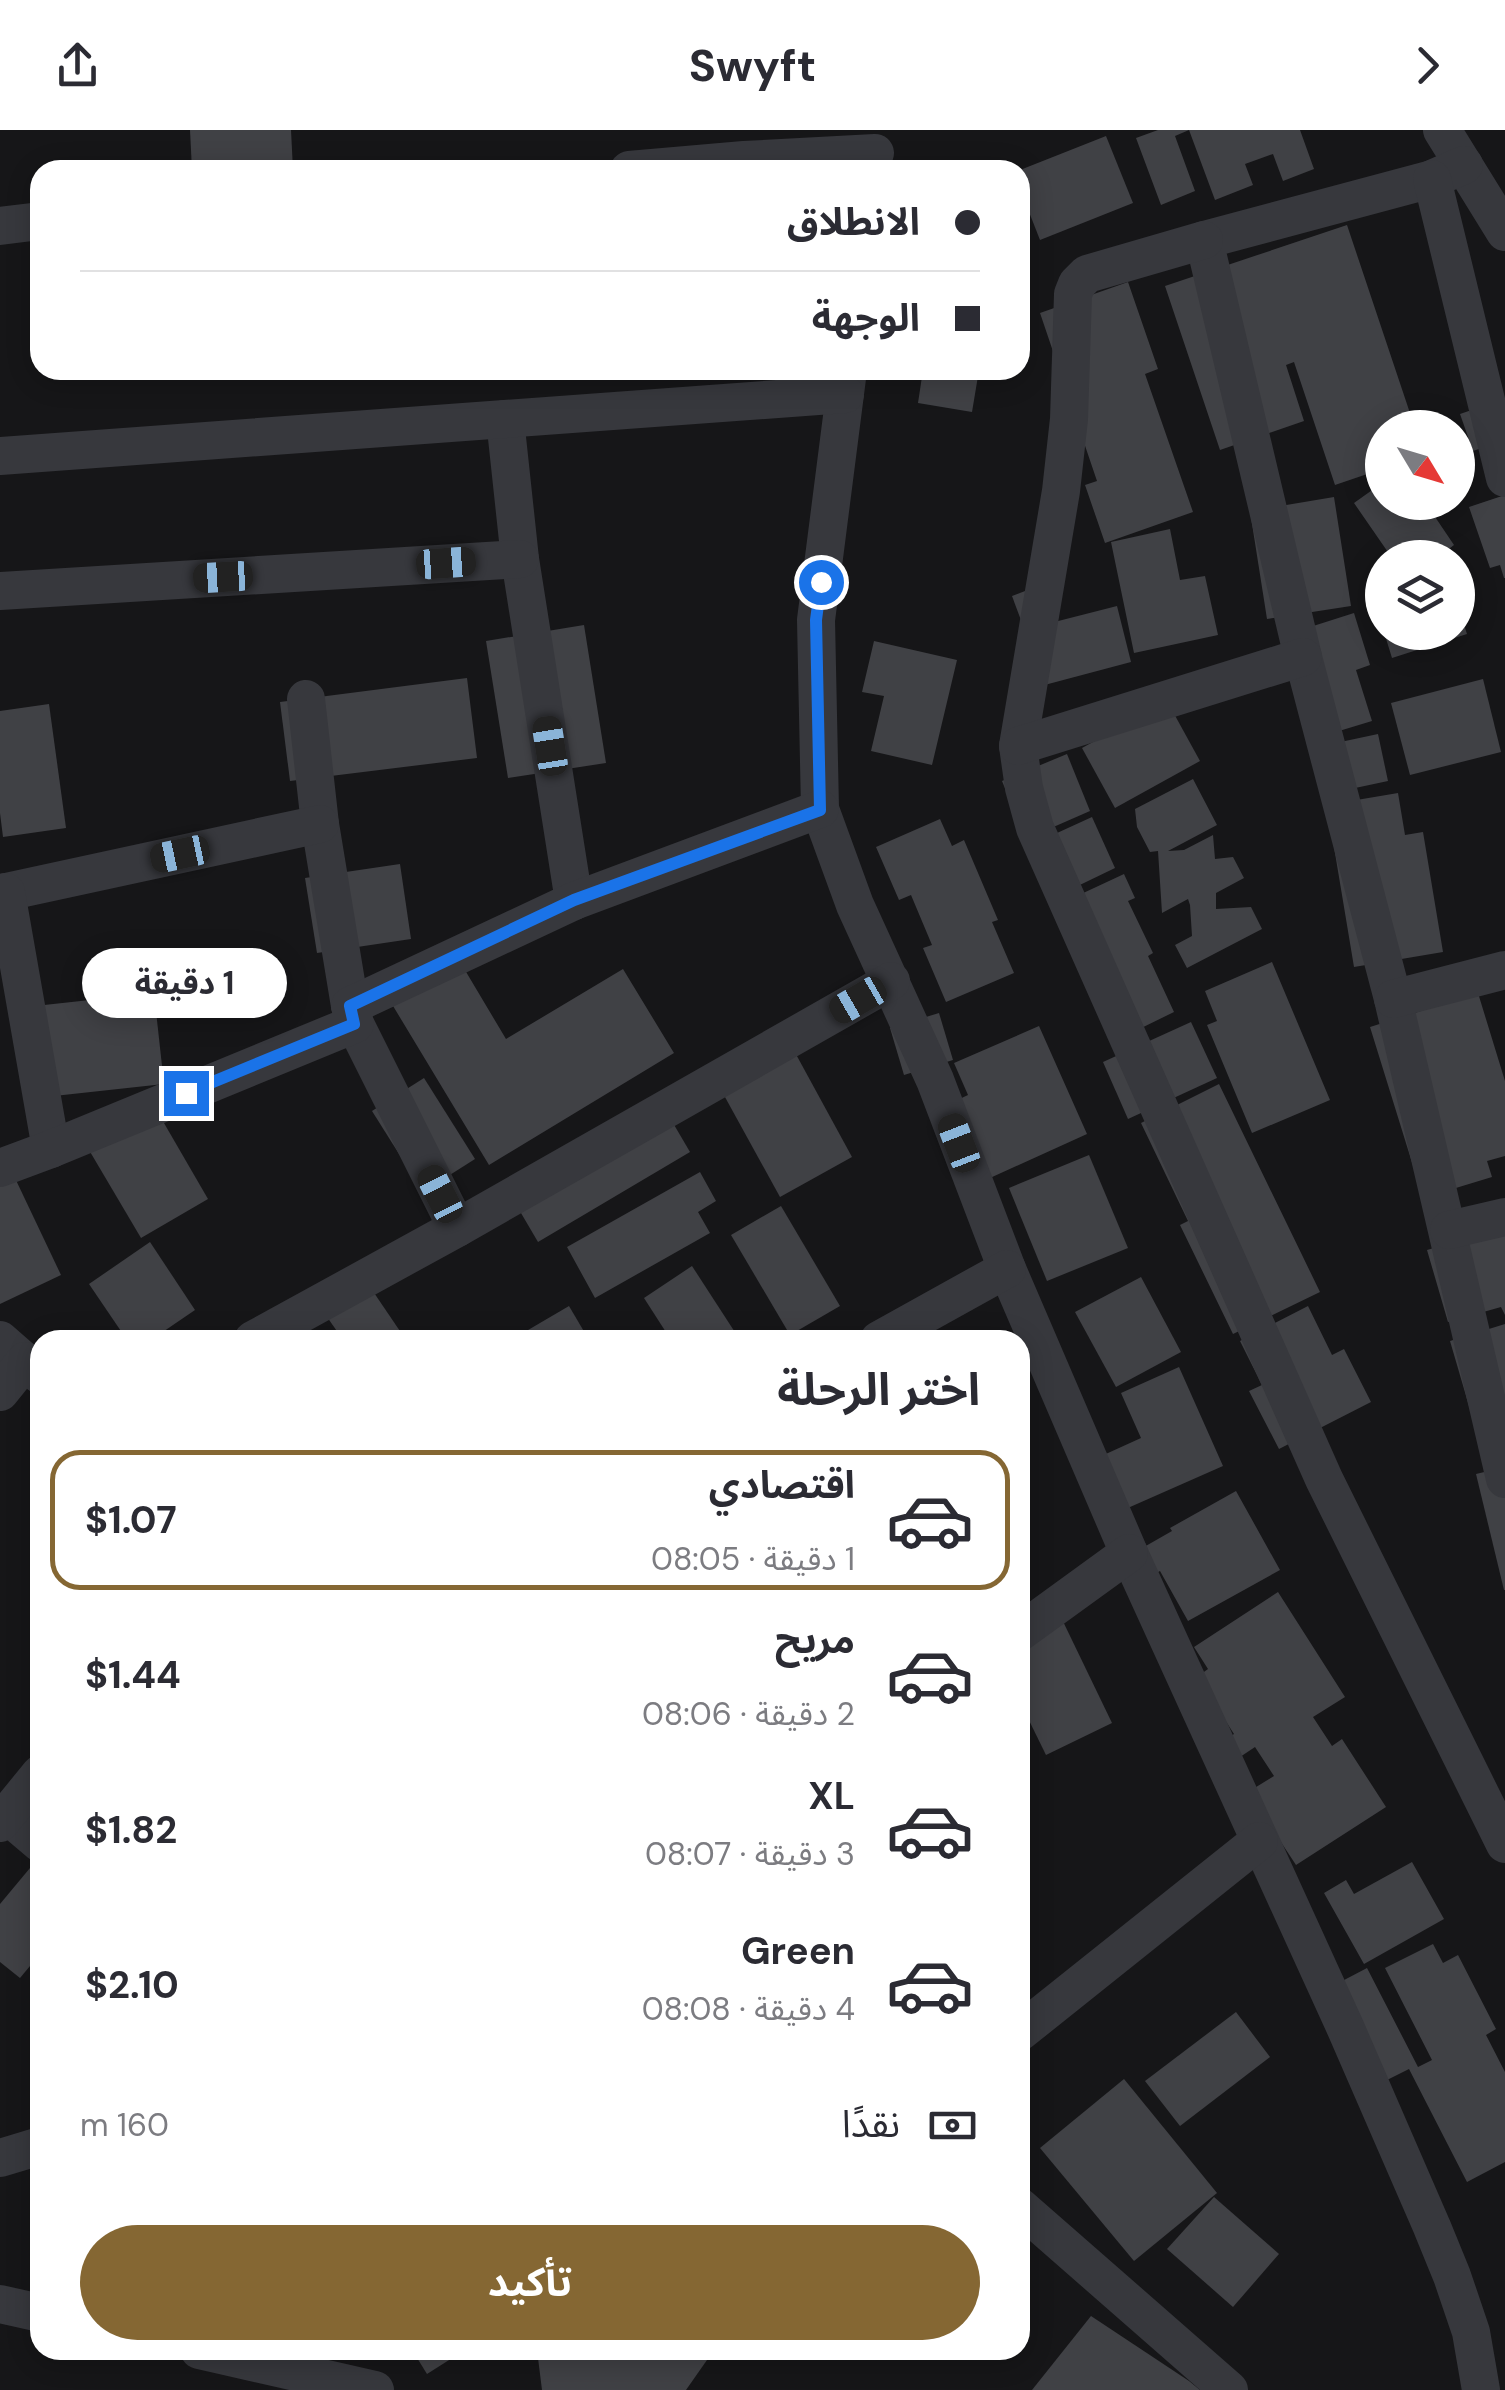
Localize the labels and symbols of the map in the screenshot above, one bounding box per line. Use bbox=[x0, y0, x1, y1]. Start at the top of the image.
north arrow bbox=[1365, 410, 1475, 520]
car bbox=[415, 546, 477, 580]
car bbox=[192, 560, 254, 594]
route start bbox=[799, 560, 844, 605]
car bbox=[530, 714, 570, 778]
car bbox=[148, 833, 212, 875]
callout: 1 دقيقة bbox=[84, 948, 288, 1018]
car bbox=[825, 972, 891, 1028]
route end bbox=[164, 1071, 209, 1116]
car bbox=[934, 1110, 984, 1176]
car bbox=[413, 1160, 467, 1228]

